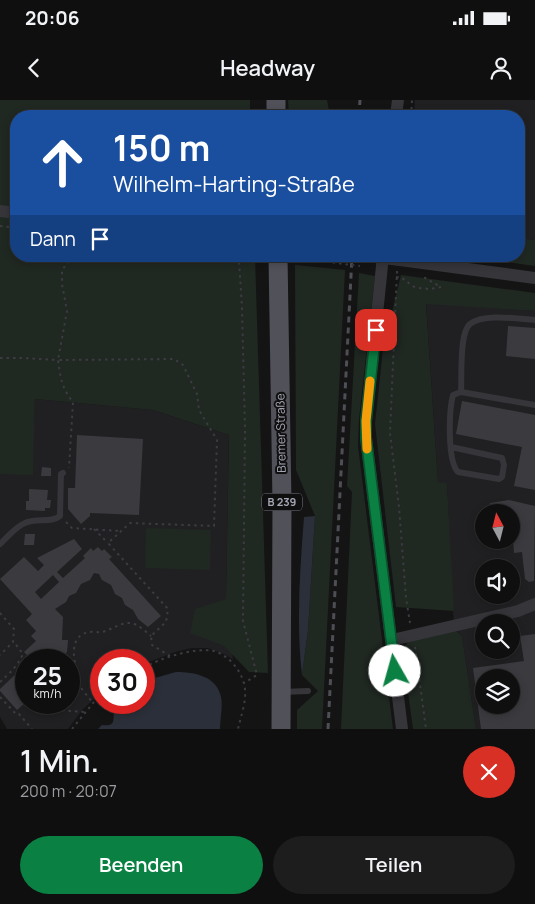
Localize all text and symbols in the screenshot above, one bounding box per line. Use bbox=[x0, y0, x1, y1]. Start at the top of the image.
text: 20:06 bbox=[25, 5, 80, 31]
text: Headway bbox=[220, 53, 315, 83]
icon: back bbox=[20, 54, 48, 82]
icon: person bbox=[487, 54, 515, 82]
text: 150 m bbox=[113, 124, 210, 172]
icon: ahead bbox=[30, 130, 95, 195]
text: Wilhelm-Harting-Straße bbox=[113, 169, 355, 199]
icon: arrive bbox=[86, 225, 114, 253]
text: Dann bbox=[30, 226, 76, 252]
pin bbox=[355, 309, 397, 351]
icon: arrive bbox=[362, 316, 390, 344]
street label: Bremer Straße bbox=[271, 393, 290, 473]
road number: B 239 bbox=[262, 494, 302, 511]
north arrow bbox=[475, 504, 520, 549]
map controls bbox=[475, 504, 520, 714]
button: sound bbox=[475, 559, 520, 604]
button: search bbox=[475, 614, 520, 659]
position arrow bbox=[368, 644, 420, 696]
speed limit sign: 30 bbox=[90, 649, 155, 714]
text: 25 bbox=[33, 658, 62, 693]
button: layers bbox=[475, 669, 520, 714]
text: km/h bbox=[34, 685, 61, 702]
text: 1 Min. bbox=[20, 740, 99, 781]
button: close bbox=[463, 746, 515, 798]
text: 200 m · 20:07 bbox=[20, 780, 117, 802]
button: Beenden bbox=[20, 836, 263, 894]
button: Teilen bbox=[273, 836, 515, 894]

